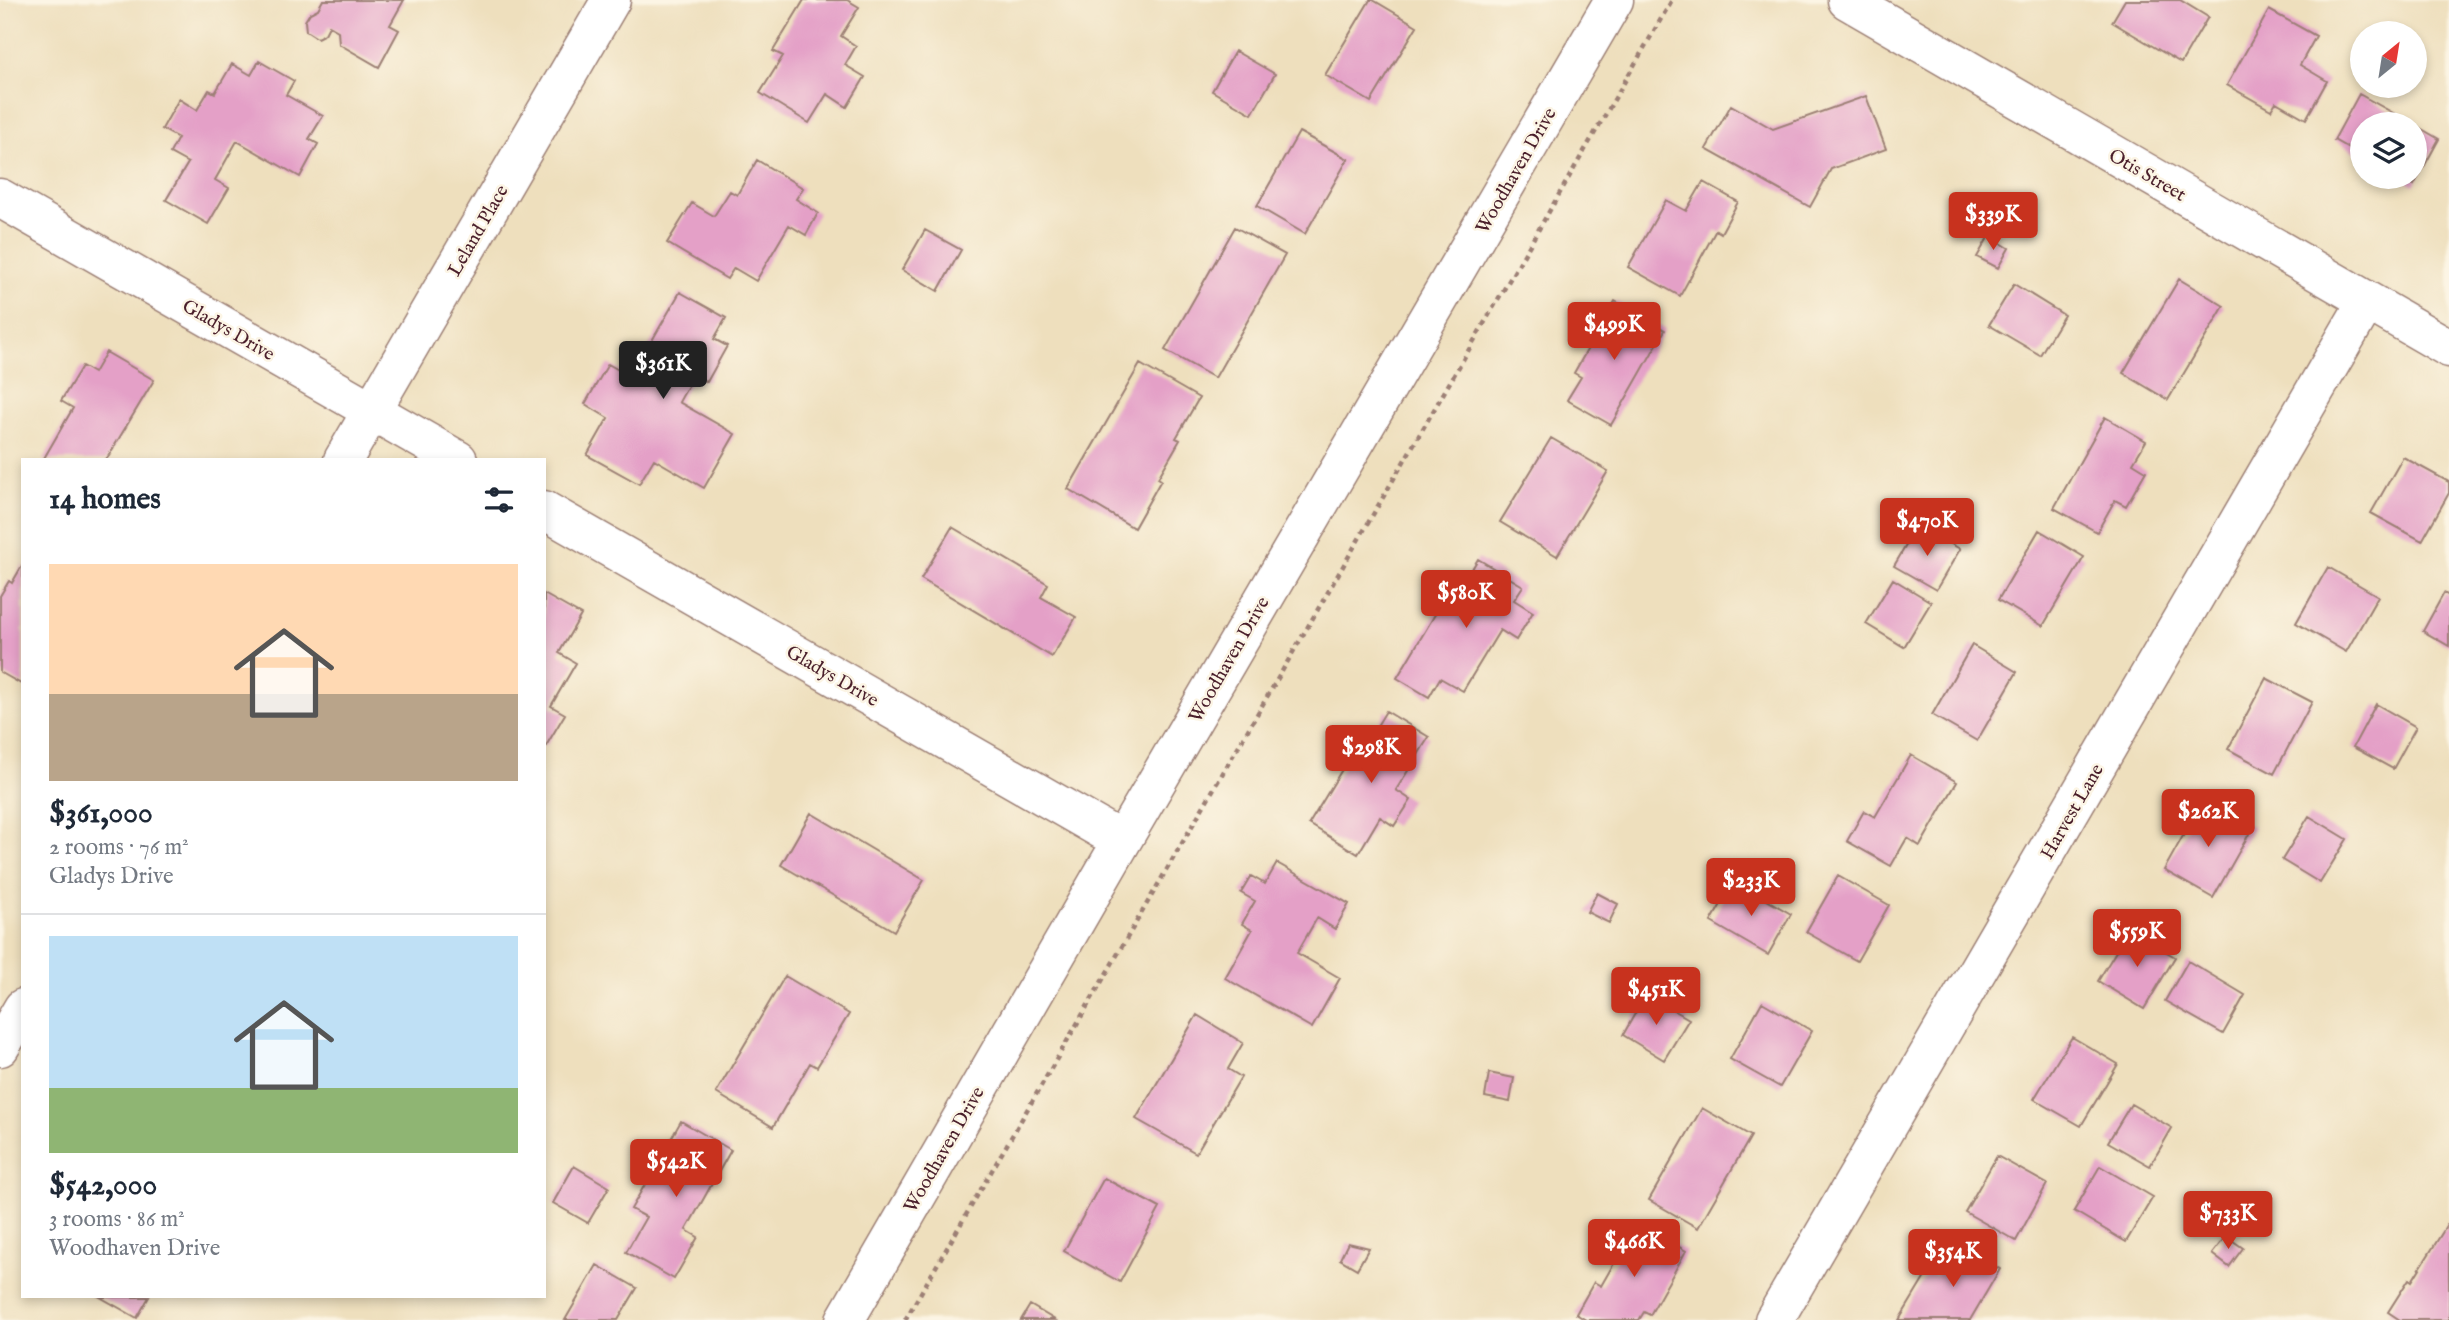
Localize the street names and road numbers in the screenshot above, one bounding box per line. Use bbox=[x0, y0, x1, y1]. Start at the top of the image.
street label: Woodhaven Drive bbox=[1471, 104, 1563, 238]
street label: Otis Street bbox=[2104, 144, 2190, 208]
street label: Leland Place bbox=[443, 181, 515, 281]
street label: Gladys Drive bbox=[177, 295, 279, 367]
street label: Woodhaven Drive bbox=[1184, 593, 1276, 727]
street label: Gladys Drive bbox=[781, 641, 883, 713]
street label: Harvest Lane bbox=[2036, 760, 2110, 864]
street label: Woodhaven Drive bbox=[899, 1083, 991, 1217]

